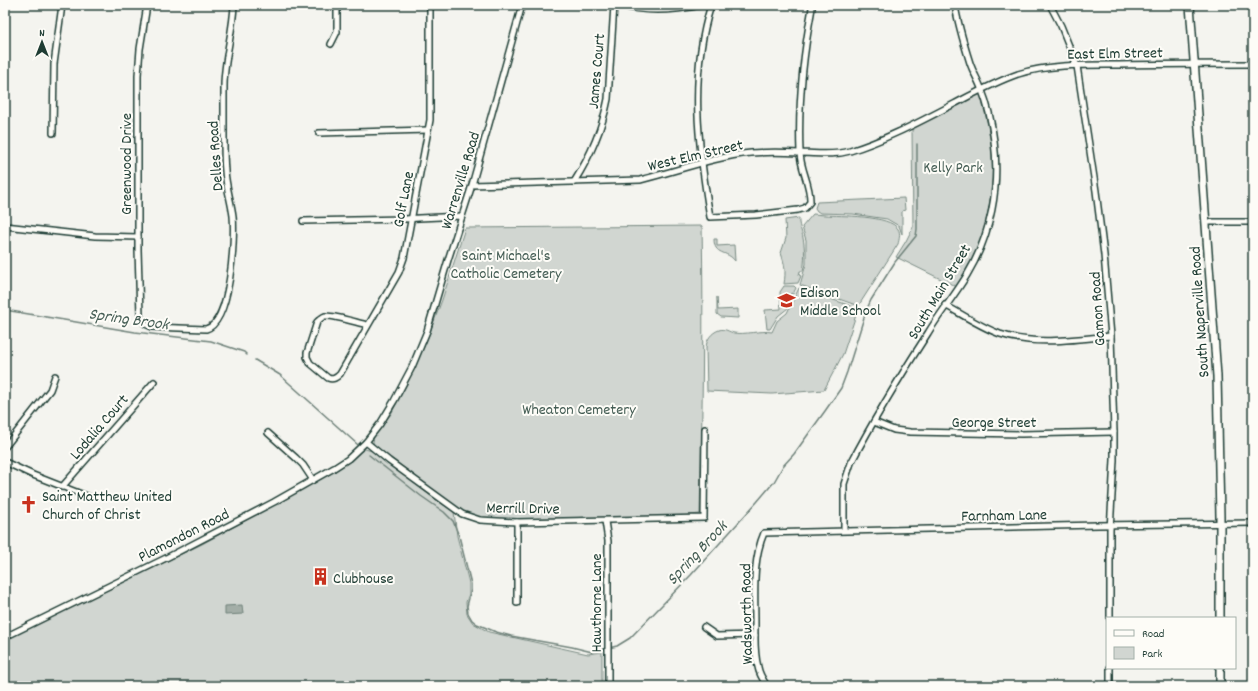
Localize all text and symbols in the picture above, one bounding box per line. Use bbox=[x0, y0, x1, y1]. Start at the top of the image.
north arrow bbox=[22, 22, 62, 62]
text: N bbox=[39, 26, 45, 42]
street label: James Court bbox=[583, 33, 612, 110]
street label: East Elm Street bbox=[1067, 42, 1163, 67]
street label: Greenwood Drive bbox=[116, 113, 139, 215]
street label: Delles Road bbox=[203, 120, 230, 192]
street label: Warrenville Road bbox=[436, 129, 487, 232]
street label: West Elm Street bbox=[646, 134, 746, 179]
park label: Kelly Park bbox=[923, 157, 983, 180]
street label: Golf Lane bbox=[388, 169, 421, 230]
street label: South Main Street bbox=[903, 240, 978, 344]
park label: Saint Michael's Catholic Cemetery bbox=[451, 245, 562, 286]
street label: South Naperville Road bbox=[1184, 245, 1217, 378]
street label: Gamon Road bbox=[1084, 271, 1113, 347]
place label: Edison Middle School bbox=[800, 282, 881, 323]
school or university icon: Edison Middle School bbox=[777, 290, 797, 310]
water label: Spring Brook bbox=[87, 303, 172, 339]
street label: Lodalia Court bbox=[65, 390, 135, 466]
park label: Wheaton Cemetery bbox=[522, 399, 636, 422]
street label: George Street bbox=[952, 412, 1036, 435]
place label: Saint Matthew United Church of Christ bbox=[42, 486, 172, 527]
church icon: Saint Matthew United Church of Christ bbox=[19, 494, 39, 514]
street label: Merrill Drive bbox=[486, 497, 560, 522]
street label: Plamondon Road bbox=[135, 503, 234, 569]
street label: Farnham Lane bbox=[961, 504, 1047, 529]
water label: Spring Brook bbox=[662, 515, 736, 592]
street label: Hawthorne Lane bbox=[586, 554, 609, 652]
street label: Wadsworth Road bbox=[735, 563, 760, 665]
building icon: Clubhouse bbox=[310, 567, 330, 587]
place label: Clubhouse bbox=[333, 568, 394, 591]
legend bbox=[1106, 617, 1236, 669]
text: Road bbox=[1142, 626, 1164, 643]
text: Park bbox=[1142, 646, 1163, 663]

